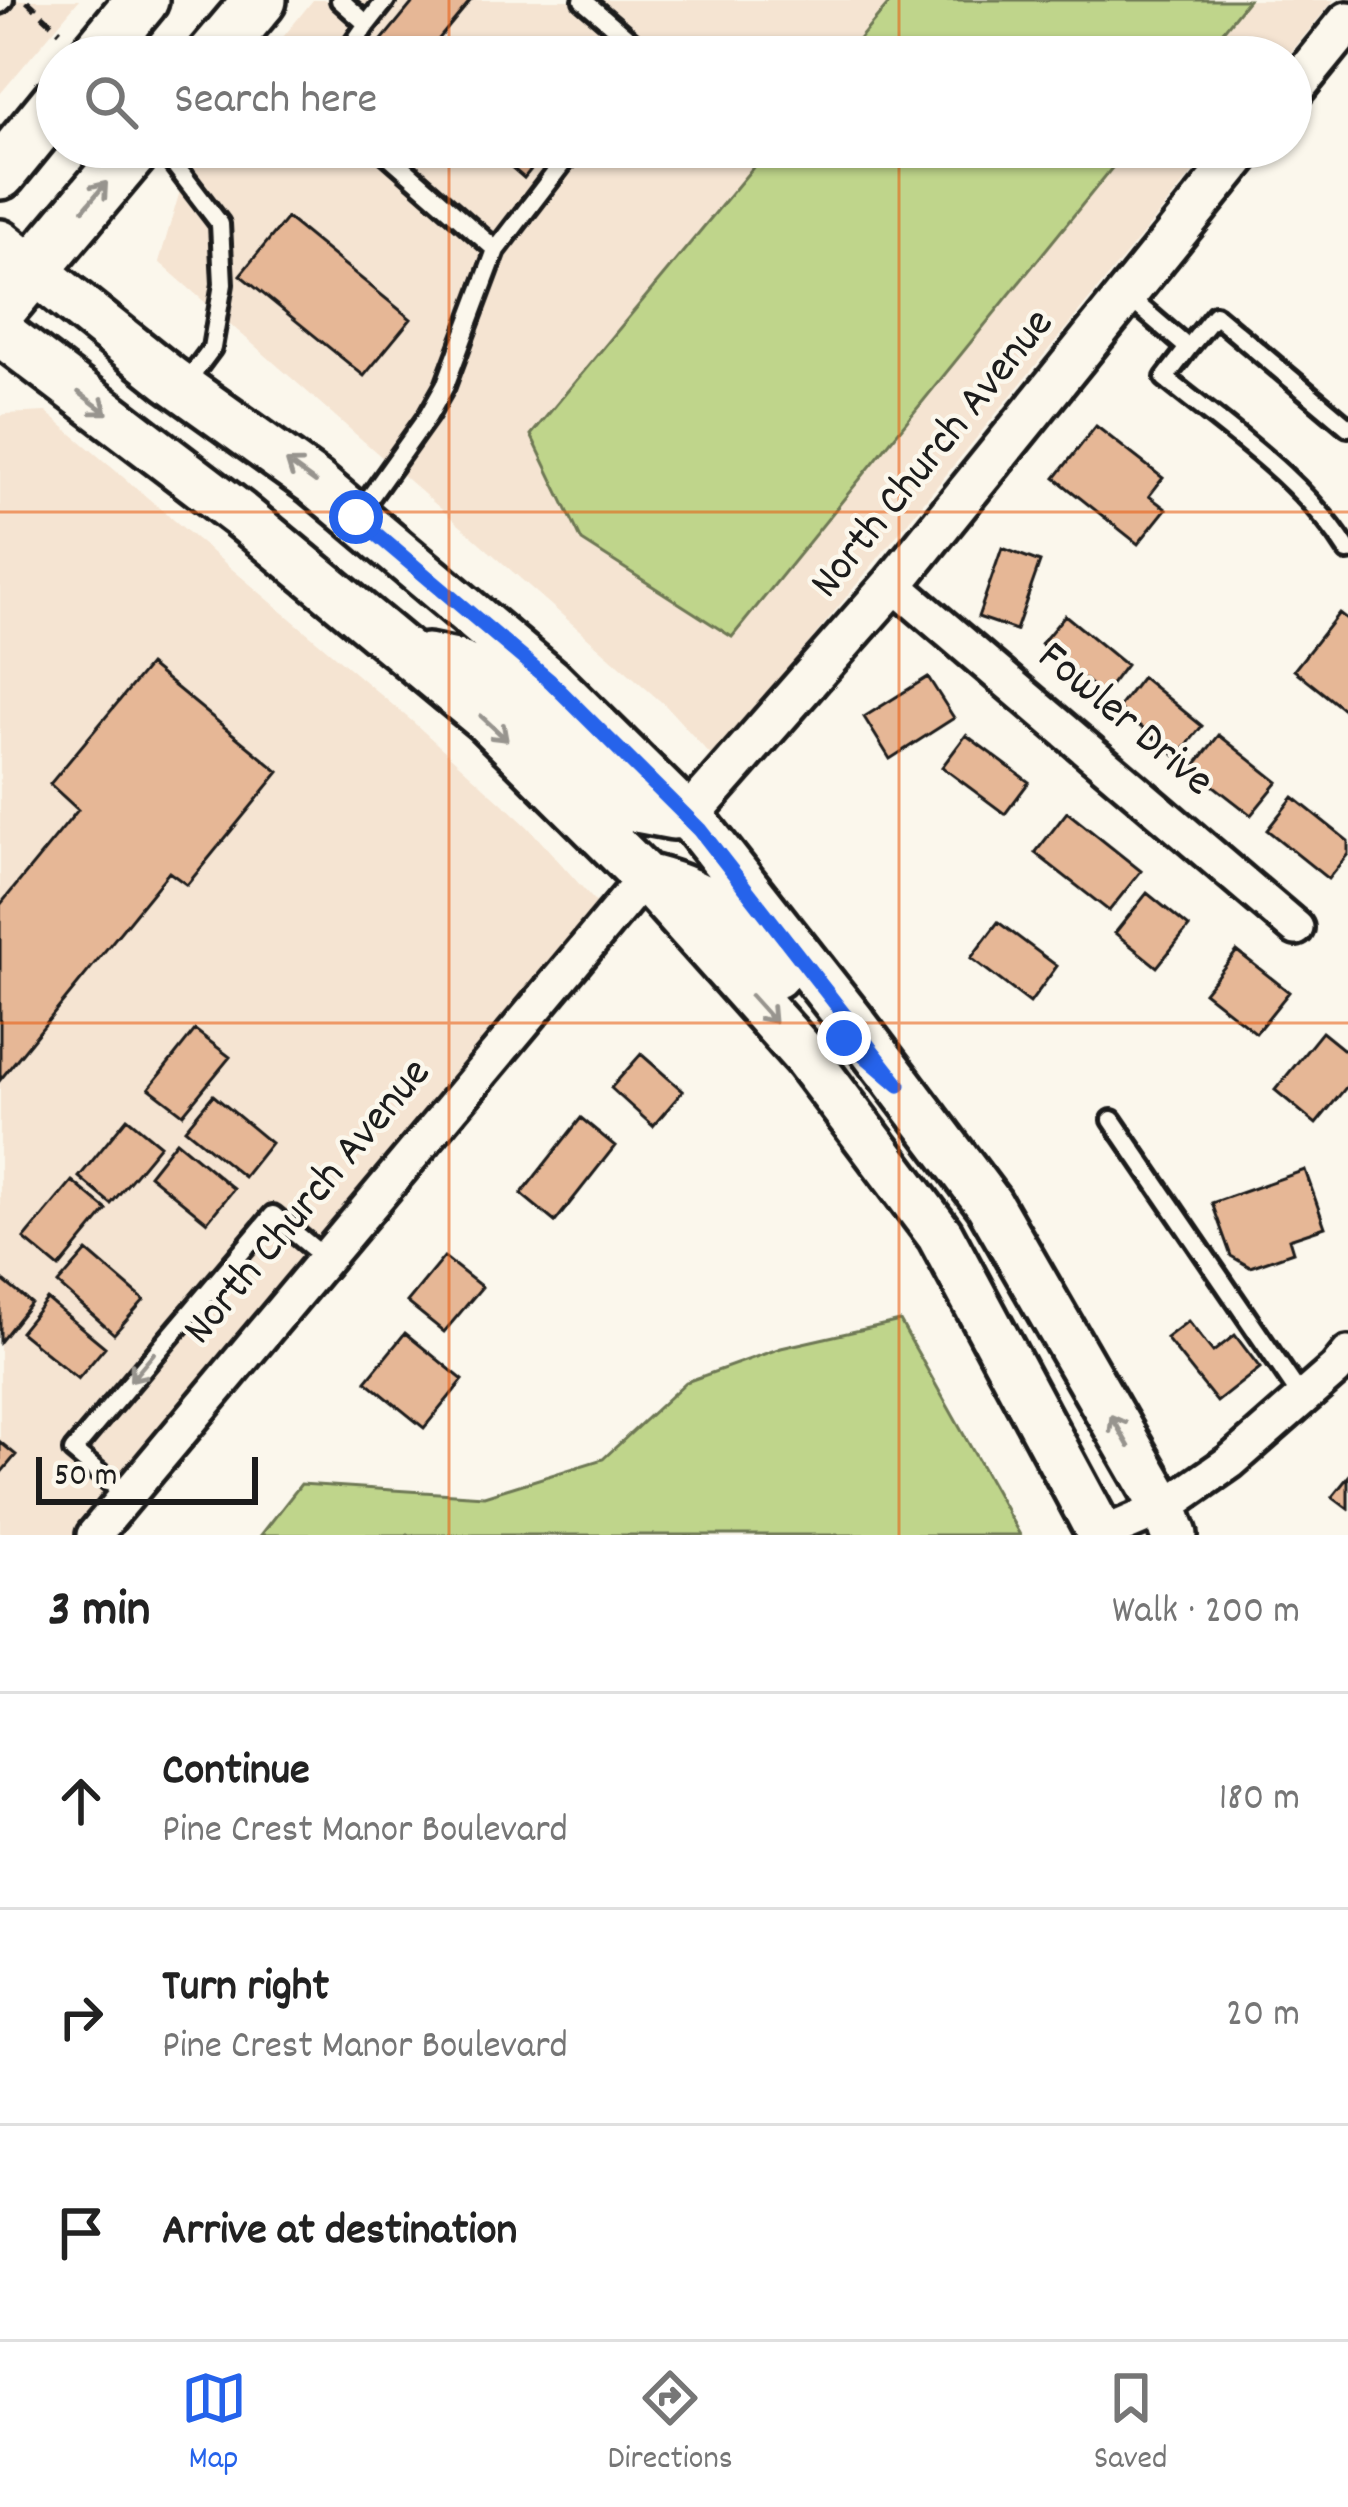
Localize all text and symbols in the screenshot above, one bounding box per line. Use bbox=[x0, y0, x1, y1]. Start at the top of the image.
search box bbox=[36, 36, 1312, 168]
icon: search bbox=[78, 69, 144, 135]
text: Search here bbox=[174, 70, 377, 134]
one-way arrow bbox=[80, 181, 108, 212]
street label: North Church Avenue bbox=[797, 296, 1071, 614]
one-way arrow bbox=[76, 390, 109, 415]
one-way arrow bbox=[285, 460, 317, 486]
route start bbox=[329, 490, 383, 544]
street label: Fowler Drive bbox=[1022, 628, 1226, 814]
one-way arrow bbox=[478, 713, 508, 741]
one-way arrow bbox=[749, 994, 776, 1024]
route end bbox=[817, 1011, 871, 1065]
street label: North Church Avenue bbox=[170, 1045, 448, 1361]
one-way arrow bbox=[129, 1351, 157, 1382]
one-way arrow bbox=[1107, 1415, 1131, 1450]
scale bar bbox=[36, 1451, 258, 1504]
text: 50 m bbox=[54, 1454, 118, 1501]
text: 3 min bbox=[48, 1577, 150, 1649]
text: Walk · 200 m bbox=[1112, 1586, 1300, 1641]
text: Continue bbox=[162, 1741, 310, 1805]
icon: ahead bbox=[48, 1768, 114, 1834]
text: 180 m bbox=[1219, 1773, 1300, 1828]
text: Pine Crest Manor Boulevard bbox=[162, 1805, 568, 1860]
text: Turn right bbox=[162, 1957, 329, 2021]
icon: right bbox=[48, 1984, 114, 2050]
text: 20 m bbox=[1226, 1989, 1300, 2044]
text: Pine Crest Manor Boulevard bbox=[162, 2021, 568, 2076]
icon: arrive bbox=[48, 2200, 114, 2266]
text: Arrive at destination bbox=[162, 2201, 517, 2265]
tab: Map bbox=[181, 2365, 247, 2484]
tab: Directions bbox=[608, 2365, 733, 2484]
tab: Saved bbox=[1094, 2365, 1167, 2484]

